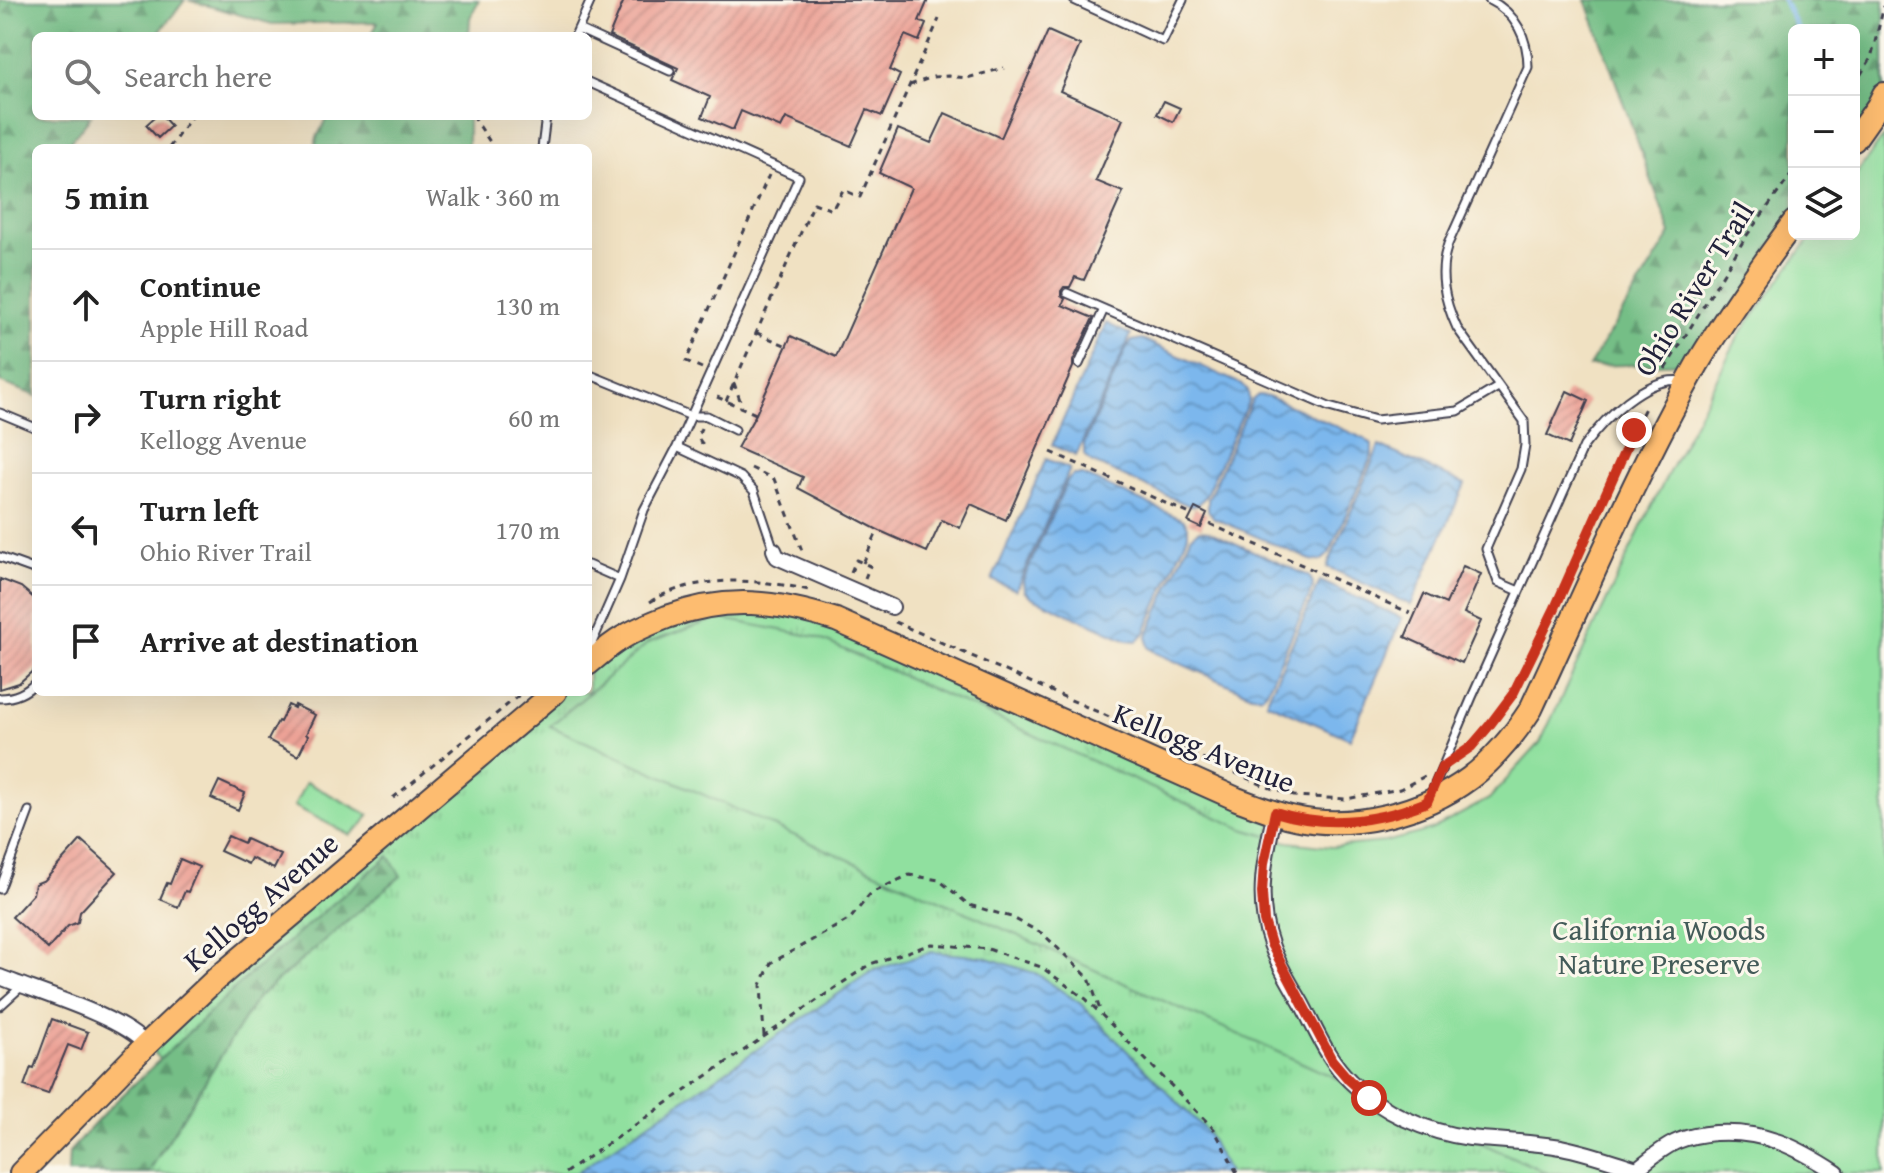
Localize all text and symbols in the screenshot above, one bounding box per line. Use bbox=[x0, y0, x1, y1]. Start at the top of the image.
map controls bbox=[1788, 24, 1860, 240]
button: + bbox=[1788, 24, 1860, 96]
search box bbox=[32, 32, 592, 120]
icon: search bbox=[60, 54, 104, 98]
text: Search here bbox=[124, 54, 272, 98]
button: − bbox=[1788, 96, 1860, 168]
button: layers bbox=[1788, 168, 1860, 240]
text: 5 min bbox=[64, 172, 149, 221]
text: Walk · 360 m bbox=[426, 177, 560, 216]
street label: Ohio River Trail bbox=[1622, 193, 1764, 384]
text: Continue bbox=[140, 264, 261, 308]
icon: ahead bbox=[64, 283, 108, 327]
text: 130 m bbox=[495, 286, 560, 325]
text: Apple Hill Road bbox=[140, 308, 308, 347]
text: Turn right bbox=[140, 376, 281, 420]
icon: right bbox=[64, 395, 108, 439]
text: 60 m bbox=[508, 398, 560, 437]
route end bbox=[1616, 412, 1652, 448]
text: Kellogg Avenue bbox=[140, 420, 307, 459]
text: Turn left bbox=[140, 488, 259, 532]
icon: left bbox=[64, 507, 108, 551]
text: 170 m bbox=[495, 510, 560, 549]
text: Ohio River Trail bbox=[140, 532, 312, 571]
icon: arrive bbox=[64, 619, 108, 663]
text: Arrive at destination bbox=[140, 619, 418, 663]
street label: Kellogg Avenue bbox=[1107, 691, 1302, 804]
street label: Kellogg Avenue bbox=[173, 821, 347, 981]
park label: California Woods Nature Preserve bbox=[1552, 907, 1766, 985]
route start bbox=[1351, 1080, 1387, 1116]

